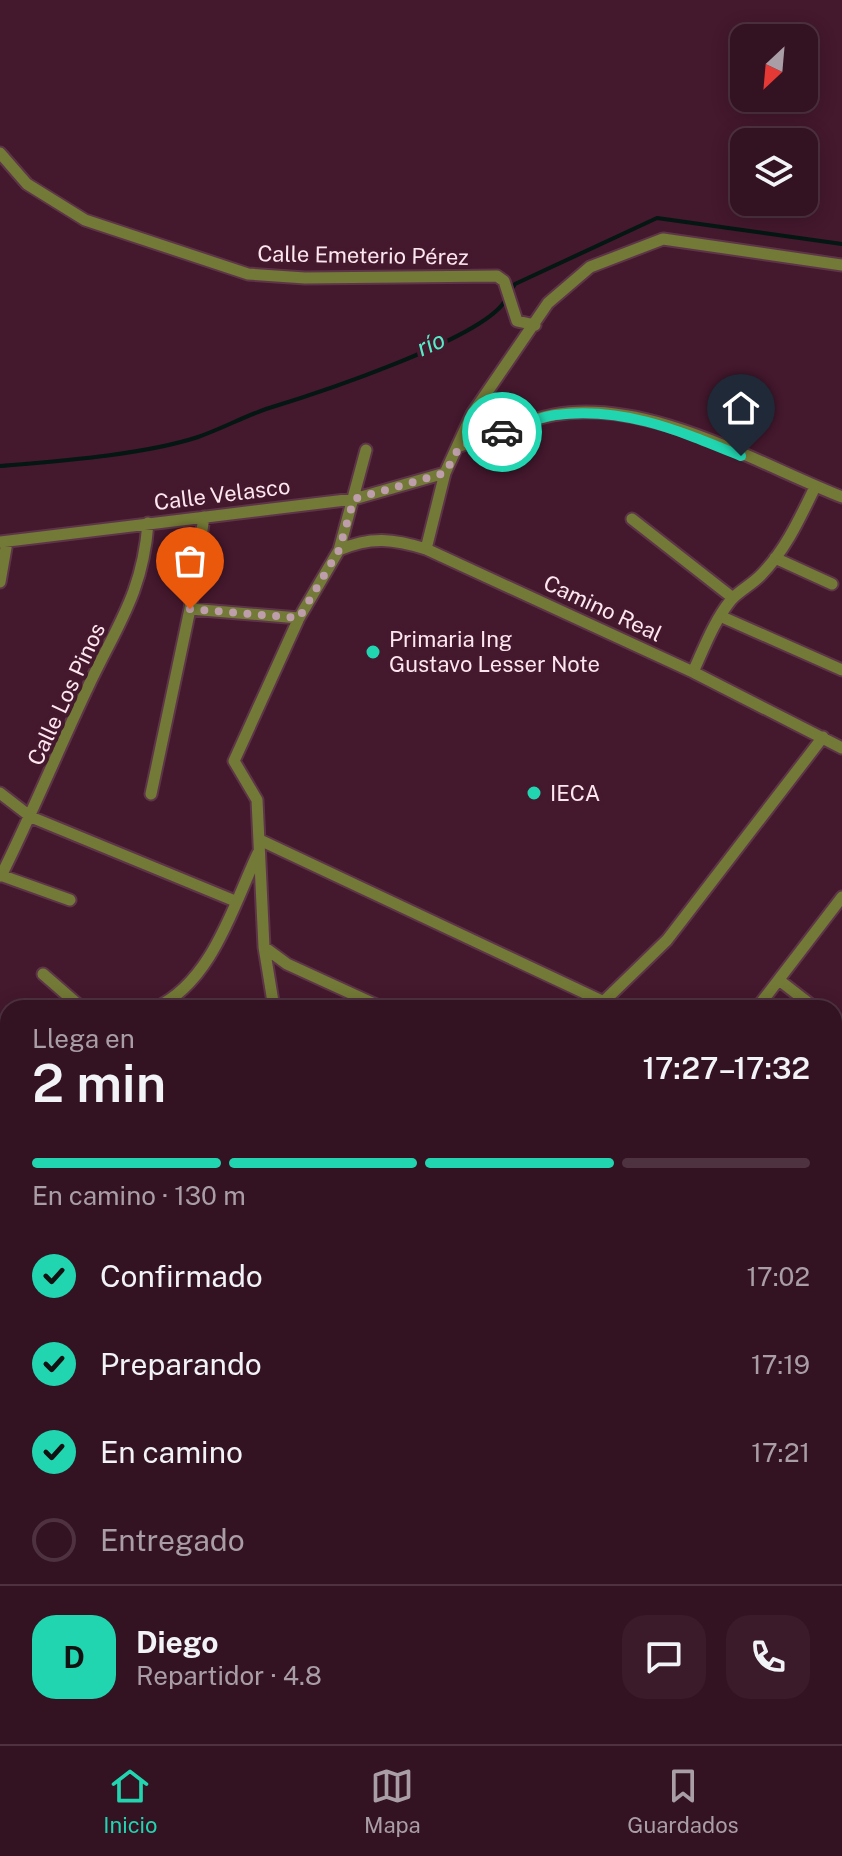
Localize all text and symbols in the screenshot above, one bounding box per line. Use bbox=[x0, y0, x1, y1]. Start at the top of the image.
north arrow bbox=[730, 24, 818, 112]
map controls bbox=[730, 24, 818, 216]
button: layers bbox=[730, 128, 818, 216]
street label: Calle Emeterio Pérez bbox=[257, 240, 469, 270]
water label: río bbox=[412, 325, 449, 361]
pin bbox=[707, 374, 775, 456]
icon: home bbox=[719, 386, 763, 430]
courier bbox=[462, 392, 542, 472]
icon: car bbox=[480, 410, 524, 454]
street label: Calle Velasco bbox=[152, 473, 292, 515]
pin bbox=[156, 527, 224, 609]
icon: bag bbox=[168, 539, 212, 583]
street label: Camino Real bbox=[540, 569, 666, 647]
street label: Calle Los Pinos bbox=[22, 619, 110, 769]
place label: Primaria Ing Gustavo Lesser Note bbox=[389, 626, 600, 677]
marker: Primaria Ing Gustavo Lesser Note bbox=[364, 643, 382, 661]
place label: IECA bbox=[550, 780, 600, 806]
marker: IECA bbox=[525, 784, 543, 802]
text: Llega en bbox=[32, 1023, 135, 1054]
text: 17:27–17:32 bbox=[642, 1050, 810, 1086]
text: 2 min bbox=[32, 1053, 166, 1114]
text: En camino · 130 m bbox=[32, 1180, 246, 1211]
icon: check bbox=[32, 1254, 76, 1298]
text: Confirmado bbox=[100, 1258, 263, 1294]
text: 17:02 bbox=[747, 1261, 810, 1292]
icon: check bbox=[32, 1342, 76, 1386]
text: Preparando bbox=[100, 1346, 262, 1382]
text: 17:19 bbox=[751, 1349, 810, 1380]
icon: check bbox=[32, 1430, 76, 1474]
text: En camino bbox=[100, 1434, 243, 1470]
text: 17:21 bbox=[751, 1437, 810, 1468]
text: Entregado bbox=[100, 1522, 245, 1558]
button: chat bbox=[622, 1615, 706, 1699]
button: phone bbox=[726, 1615, 810, 1699]
text: Diego bbox=[136, 1624, 218, 1660]
text: D bbox=[63, 1639, 85, 1675]
text: Repartidor · 4.8 bbox=[136, 1660, 322, 1691]
tab: Inicio bbox=[103, 1764, 157, 1838]
tab: Mapa bbox=[364, 1764, 421, 1838]
tab: Guardados bbox=[627, 1764, 739, 1838]

